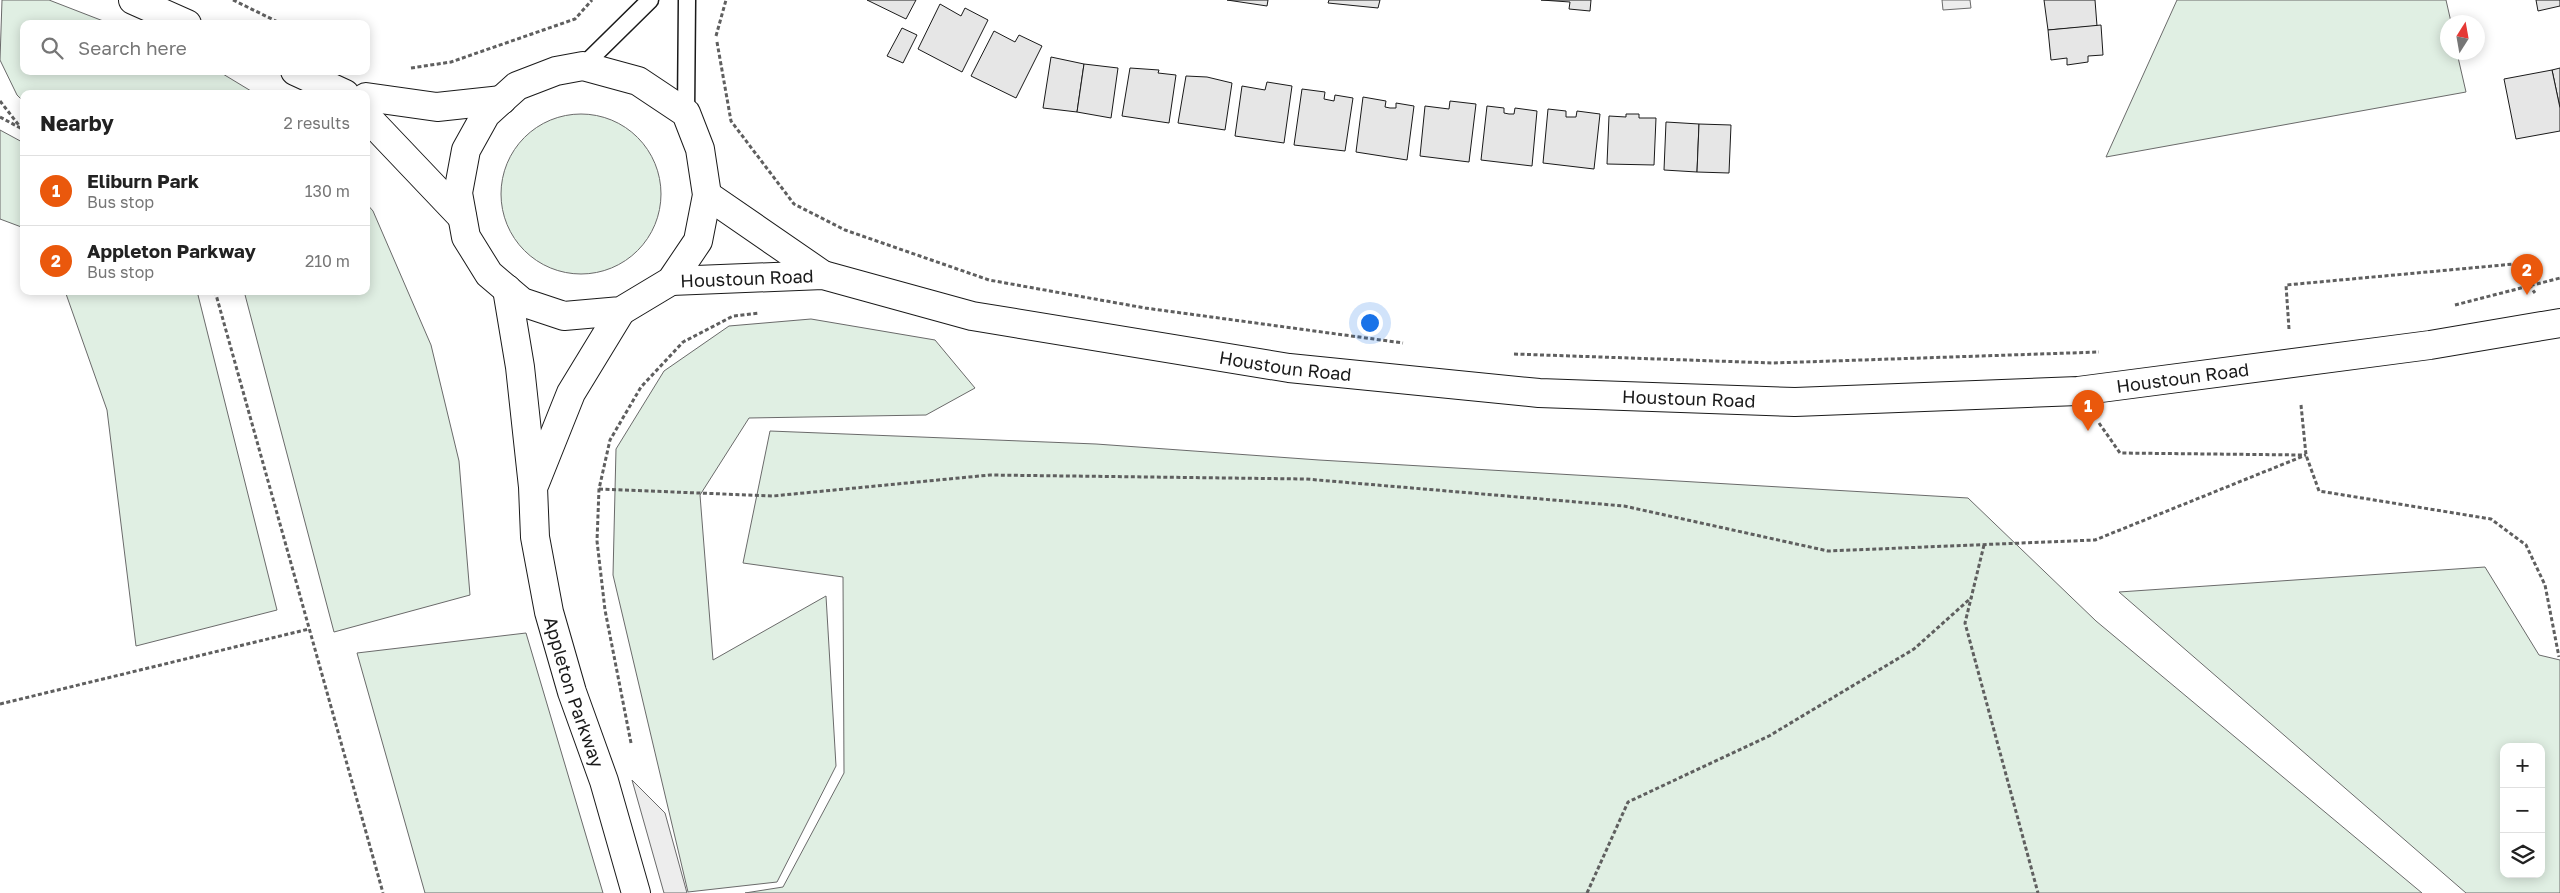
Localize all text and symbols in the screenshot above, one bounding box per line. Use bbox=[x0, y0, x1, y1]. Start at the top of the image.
north arrow bbox=[2440, 15, 2485, 60]
search box bbox=[20, 20, 370, 75]
icon: search bbox=[38, 34, 66, 62]
text: Search here bbox=[78, 36, 187, 59]
text: Nearby bbox=[40, 110, 114, 136]
text: 2 results bbox=[284, 113, 350, 133]
text: Eliburn Park bbox=[87, 169, 199, 192]
text: 1 bbox=[52, 181, 60, 201]
text: 130 m bbox=[305, 181, 350, 201]
text: Bus stop bbox=[87, 192, 154, 212]
text: Appleton Parkway bbox=[87, 239, 256, 262]
text: 2 bbox=[51, 251, 61, 271]
text: 210 m bbox=[305, 251, 350, 271]
pin: 2 bbox=[2511, 254, 2543, 295]
text: Bus stop bbox=[87, 262, 154, 282]
street label: Houstoun Road bbox=[680, 264, 814, 292]
your location bbox=[1357, 310, 1383, 336]
street label: Houstoun Road bbox=[1217, 346, 1353, 385]
street label: Houstoun Road bbox=[2115, 358, 2250, 397]
street label: Houstoun Road bbox=[1622, 385, 1756, 412]
pin: 1 bbox=[2072, 390, 2104, 431]
street label: Appleton Parkway bbox=[540, 614, 609, 770]
map controls bbox=[2500, 743, 2545, 878]
button: + bbox=[2500, 743, 2545, 788]
button: − bbox=[2500, 788, 2545, 833]
button: layers bbox=[2500, 833, 2545, 878]

